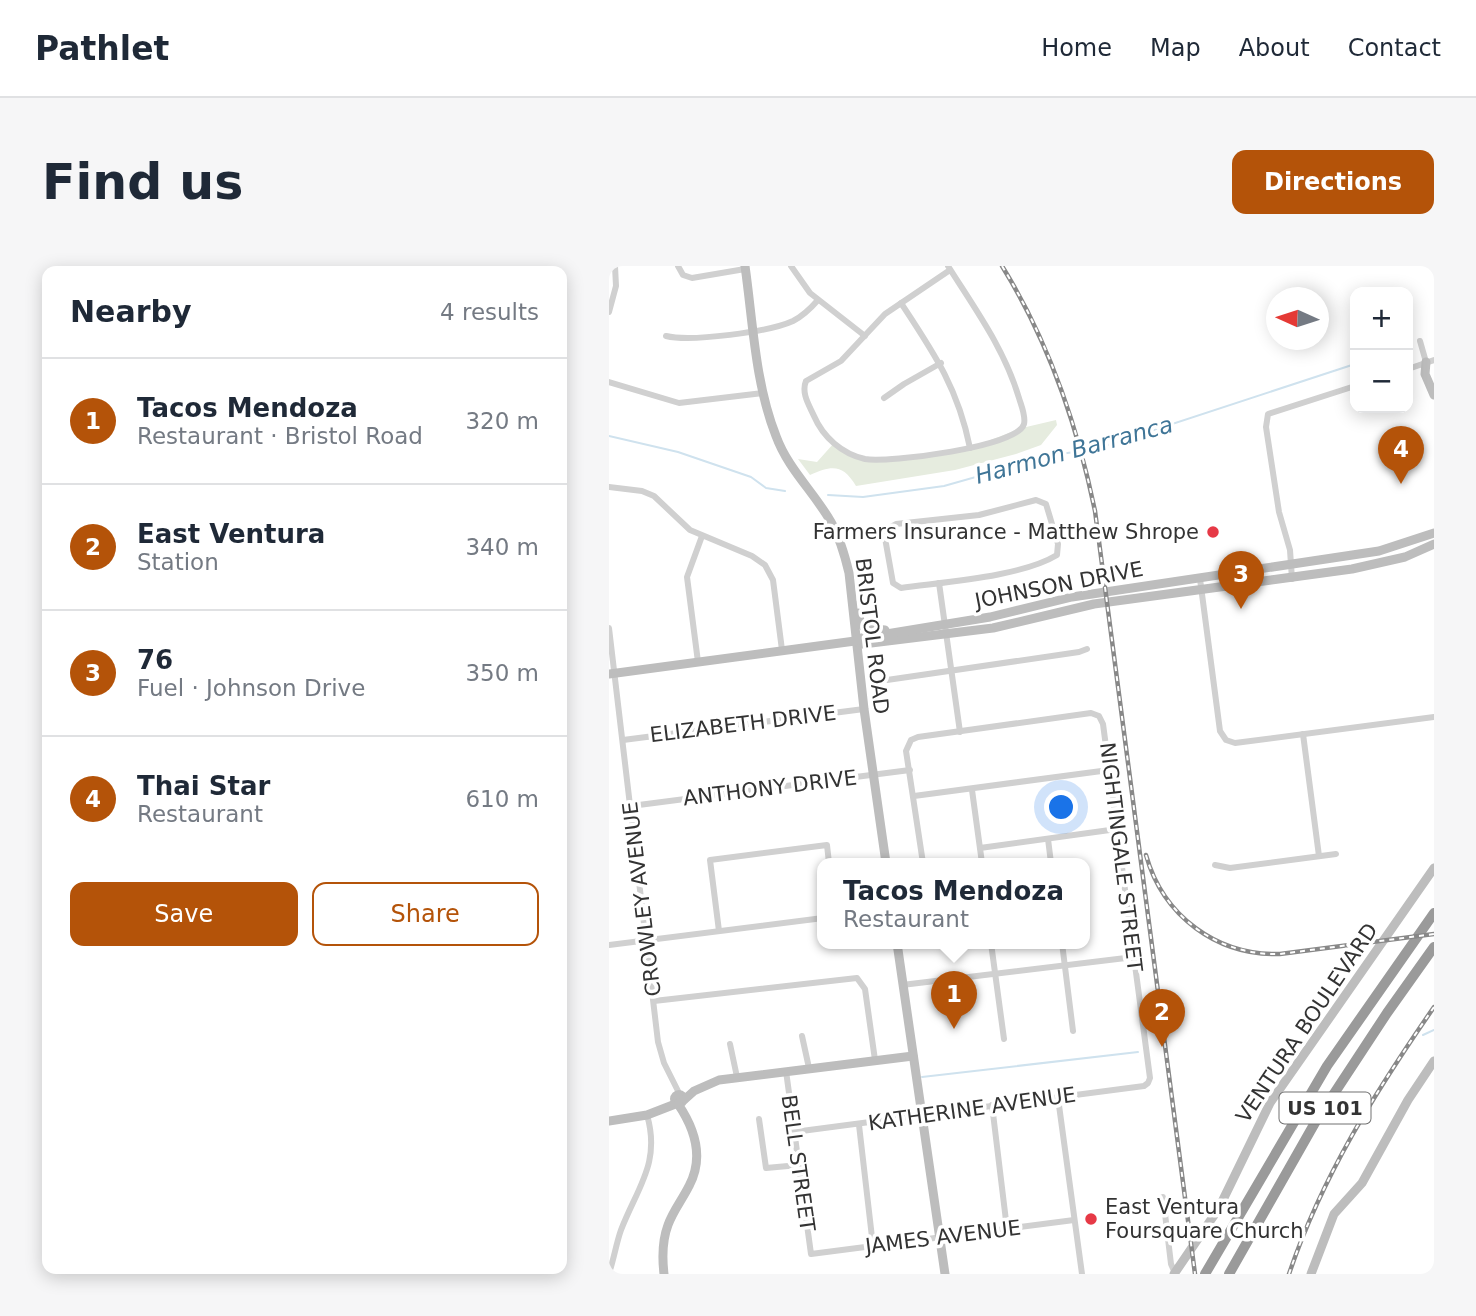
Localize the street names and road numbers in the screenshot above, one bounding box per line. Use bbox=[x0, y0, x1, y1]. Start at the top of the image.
street label: BRISTOL ROAD bbox=[850, 556, 894, 716]
street label: JOHNSON DRIVE bbox=[971, 557, 1145, 613]
street label: ELIZABETH DRIVE bbox=[648, 701, 838, 747]
street label: NIGHTINGALE STREET bbox=[1095, 741, 1147, 973]
street label: ANTHONY DRIVE bbox=[682, 765, 858, 811]
street label: CROWLEY AVENUE bbox=[618, 800, 666, 998]
street label: VENTURA BOULEVARD bbox=[1231, 919, 1383, 1127]
street label: KATHERINE AVENUE bbox=[867, 1083, 1077, 1135]
street label: BELL STREET bbox=[777, 1093, 819, 1233]
road number: US 101 bbox=[1279, 1093, 1371, 1124]
street label: JAMES AVENUE bbox=[862, 1216, 1022, 1259]

